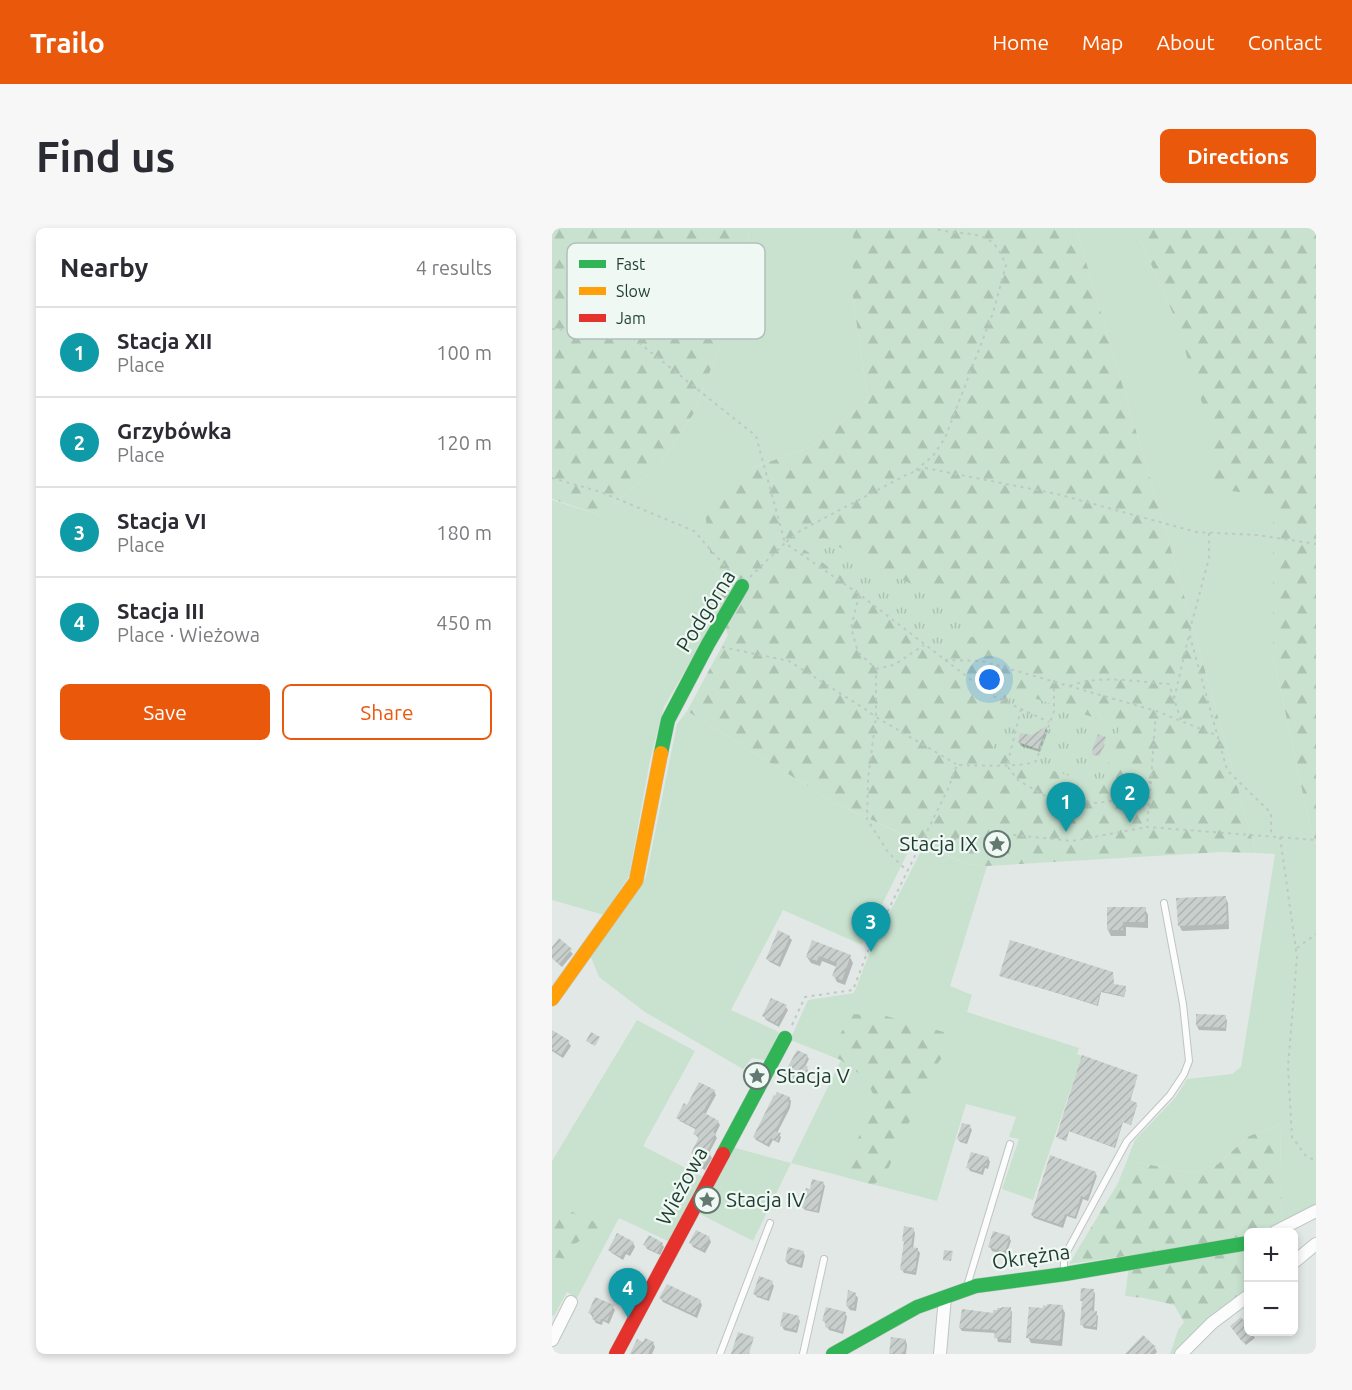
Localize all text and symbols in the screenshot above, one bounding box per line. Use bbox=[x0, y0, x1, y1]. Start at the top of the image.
text: Trailo bbox=[30, 27, 105, 58]
text: Home bbox=[992, 30, 1049, 54]
text: Map bbox=[1082, 30, 1123, 54]
text: About bbox=[1156, 30, 1215, 54]
text: Contact bbox=[1248, 30, 1322, 54]
button: Directions bbox=[1160, 129, 1316, 183]
text: Find us bbox=[36, 133, 175, 180]
legend bbox=[567, 243, 765, 339]
text: Nearby bbox=[60, 253, 148, 282]
text: Fast bbox=[616, 255, 646, 273]
text: 4 results bbox=[416, 256, 492, 279]
text: Slow bbox=[616, 282, 651, 300]
text: Jam bbox=[616, 309, 646, 327]
text: Stacja XII bbox=[117, 328, 212, 353]
text: 1 bbox=[74, 341, 85, 364]
text: 100 m bbox=[436, 341, 492, 364]
text: Place bbox=[117, 353, 165, 376]
text: Grzybówka bbox=[117, 418, 232, 443]
text: 2 bbox=[74, 431, 85, 454]
text: 120 m bbox=[436, 431, 492, 454]
text: Place bbox=[117, 443, 165, 466]
text: Stacja VI bbox=[117, 508, 207, 533]
text: 3 bbox=[74, 521, 85, 544]
text: 180 m bbox=[436, 521, 492, 544]
text: Place bbox=[117, 533, 165, 556]
street label: Podgórna bbox=[671, 565, 740, 656]
text: Stacja III bbox=[117, 598, 205, 623]
text: 4 bbox=[74, 611, 85, 634]
text: 450 m bbox=[436, 611, 492, 634]
text: Place · Wieżowa bbox=[117, 623, 260, 646]
your location bbox=[975, 665, 1004, 694]
button: Save bbox=[60, 684, 270, 740]
button: Share bbox=[282, 684, 492, 740]
pin: 2 bbox=[1110, 774, 1150, 823]
pin: 1 bbox=[1046, 782, 1086, 832]
place icon: Stacja IX bbox=[982, 829, 1012, 859]
place label: Stacja IX bbox=[899, 831, 978, 855]
pin: 3 bbox=[852, 902, 890, 952]
place icon: Stacja V bbox=[742, 1061, 772, 1091]
place label: Stacja V bbox=[776, 1063, 850, 1087]
street label: Wieżowa bbox=[650, 1142, 712, 1229]
place icon: Stacja IV bbox=[692, 1185, 722, 1215]
place label: Stacja IV bbox=[726, 1187, 806, 1211]
map controls bbox=[1244, 1228, 1298, 1336]
button: + bbox=[1244, 1228, 1298, 1282]
street label: Okrężna bbox=[990, 1239, 1072, 1273]
pin: 4 bbox=[608, 1268, 648, 1318]
button: − bbox=[1244, 1282, 1298, 1336]

